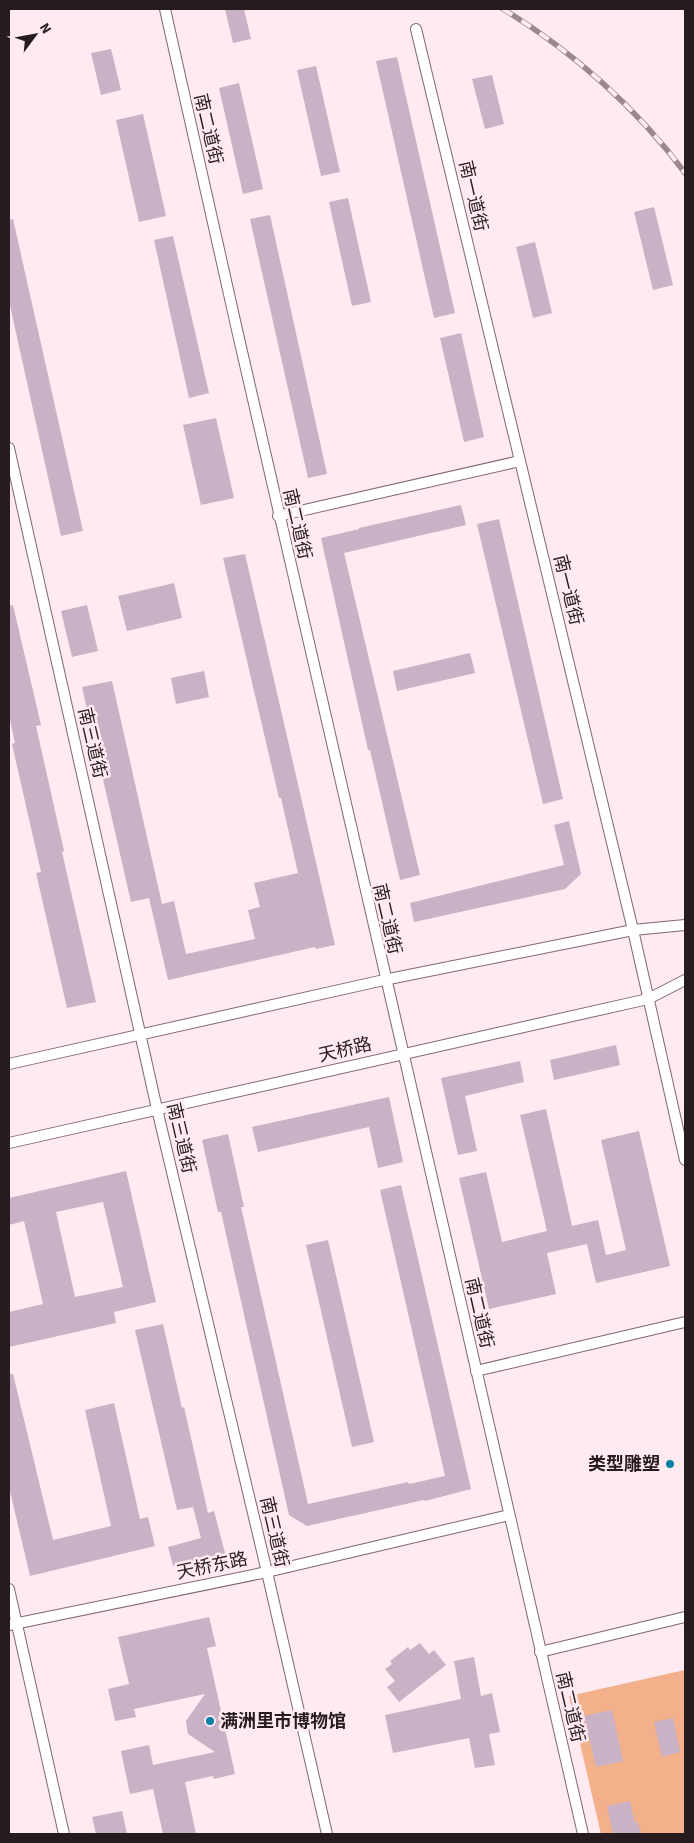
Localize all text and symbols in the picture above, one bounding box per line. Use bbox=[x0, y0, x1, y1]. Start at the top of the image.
north arrow bbox=[10, 10, 60, 60]
text: N bbox=[34, 19, 56, 38]
street label: 南二道街 bbox=[188, 91, 228, 167]
street label: 南一道街 bbox=[453, 158, 493, 234]
street label: 南二道街 bbox=[277, 486, 317, 562]
street label: 南一道街 bbox=[547, 552, 589, 628]
street label: 南三道街 bbox=[72, 705, 112, 781]
street label: 南二道街 bbox=[367, 881, 407, 957]
street label: 天桥路 bbox=[316, 1032, 374, 1068]
street label: 南三道街 bbox=[161, 1100, 201, 1176]
street label: 南二道街 bbox=[459, 1275, 499, 1351]
place label: 类型雕塑 bbox=[588, 1452, 660, 1477]
marker: 类型雕塑 bbox=[664, 1458, 676, 1470]
street label: 南三道街 bbox=[254, 1494, 294, 1570]
street label: 天桥东路 bbox=[174, 1546, 250, 1586]
street label: 南二道街 bbox=[550, 1669, 590, 1745]
place label: 满洲里市博物馆 bbox=[220, 1709, 346, 1734]
marker: 满洲里市博物馆 bbox=[204, 1715, 216, 1727]

